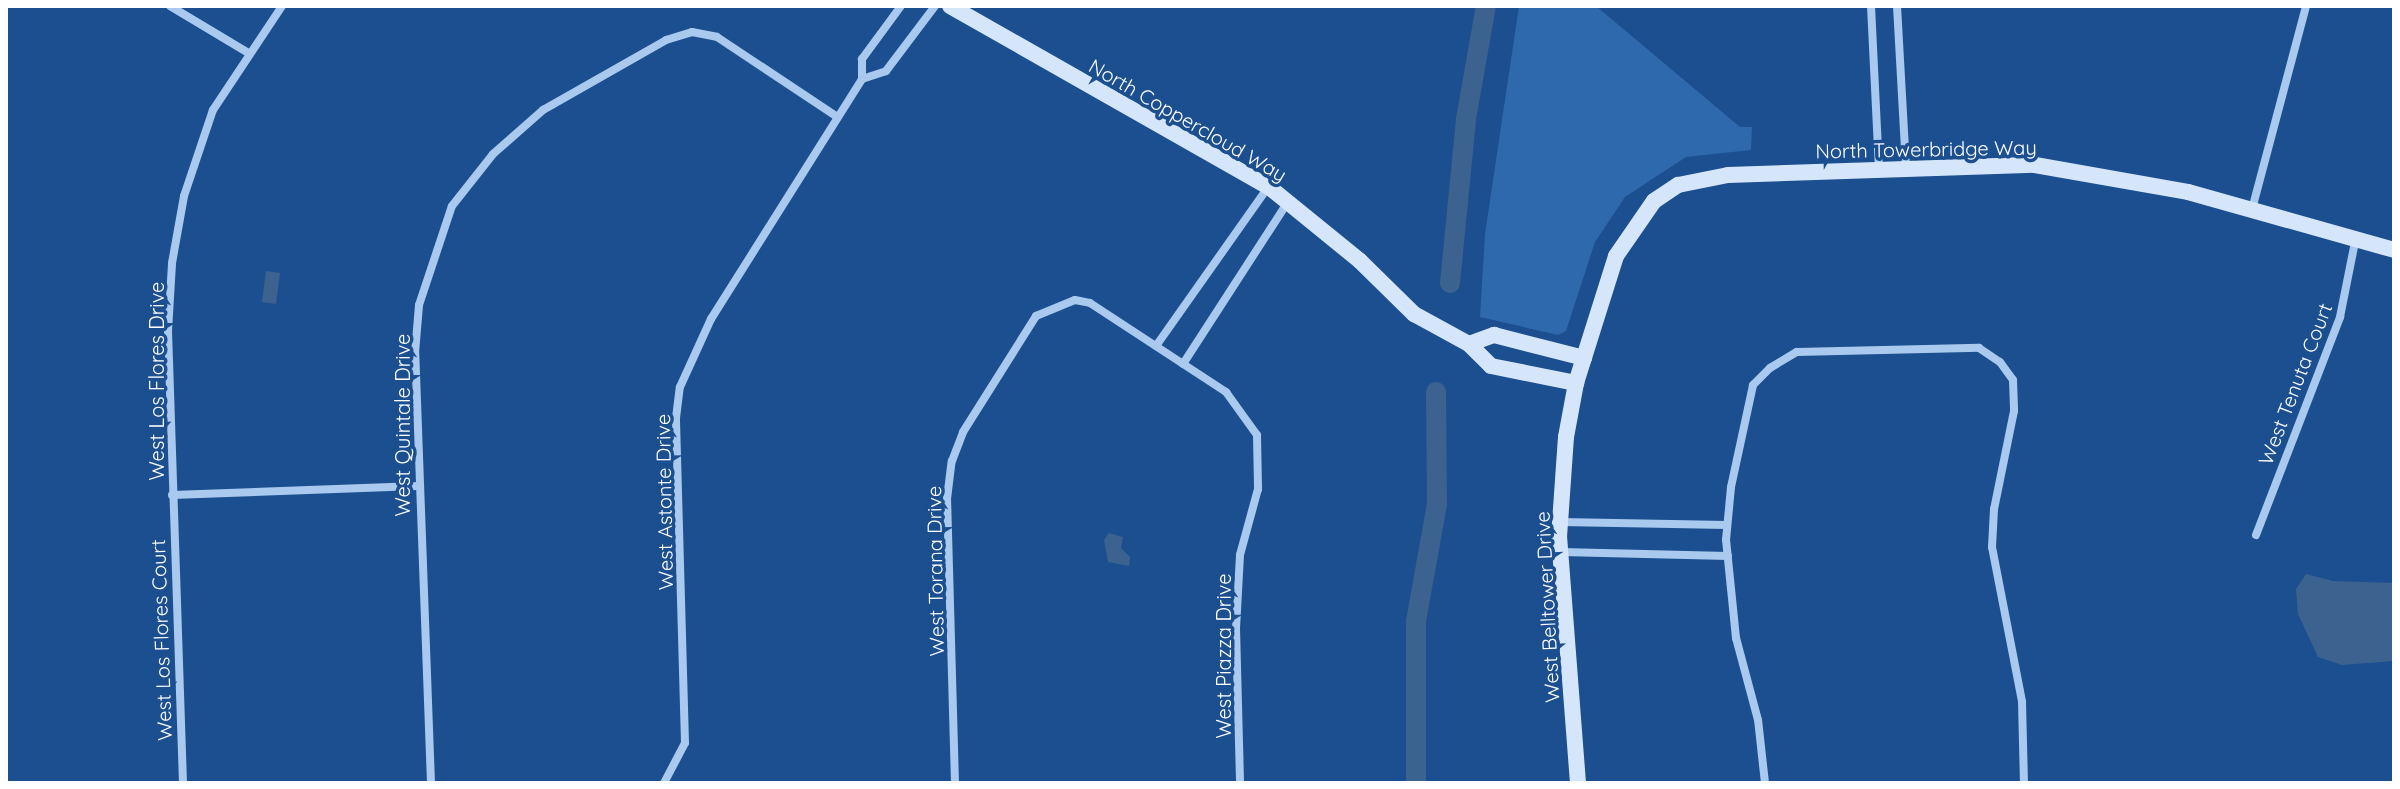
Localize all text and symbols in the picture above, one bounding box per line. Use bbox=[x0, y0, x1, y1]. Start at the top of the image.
street label: North Coppercloud Way bbox=[1085, 54, 1291, 186]
street label: North Towerbridge Way bbox=[1815, 135, 2037, 163]
street label: West Los Flores Drive bbox=[144, 282, 168, 480]
street label: West Tenuta Court bbox=[2253, 300, 2337, 468]
street label: West Quintale Drive bbox=[390, 334, 414, 516]
street label: West Astonte Drive bbox=[650, 414, 678, 590]
street label: West Torana Drive bbox=[922, 486, 948, 656]
street label: West Belltower Drive bbox=[1530, 511, 1564, 703]
street label: West Los Flores Court bbox=[145, 539, 177, 741]
street label: West Piazza Drive bbox=[1211, 573, 1235, 739]

